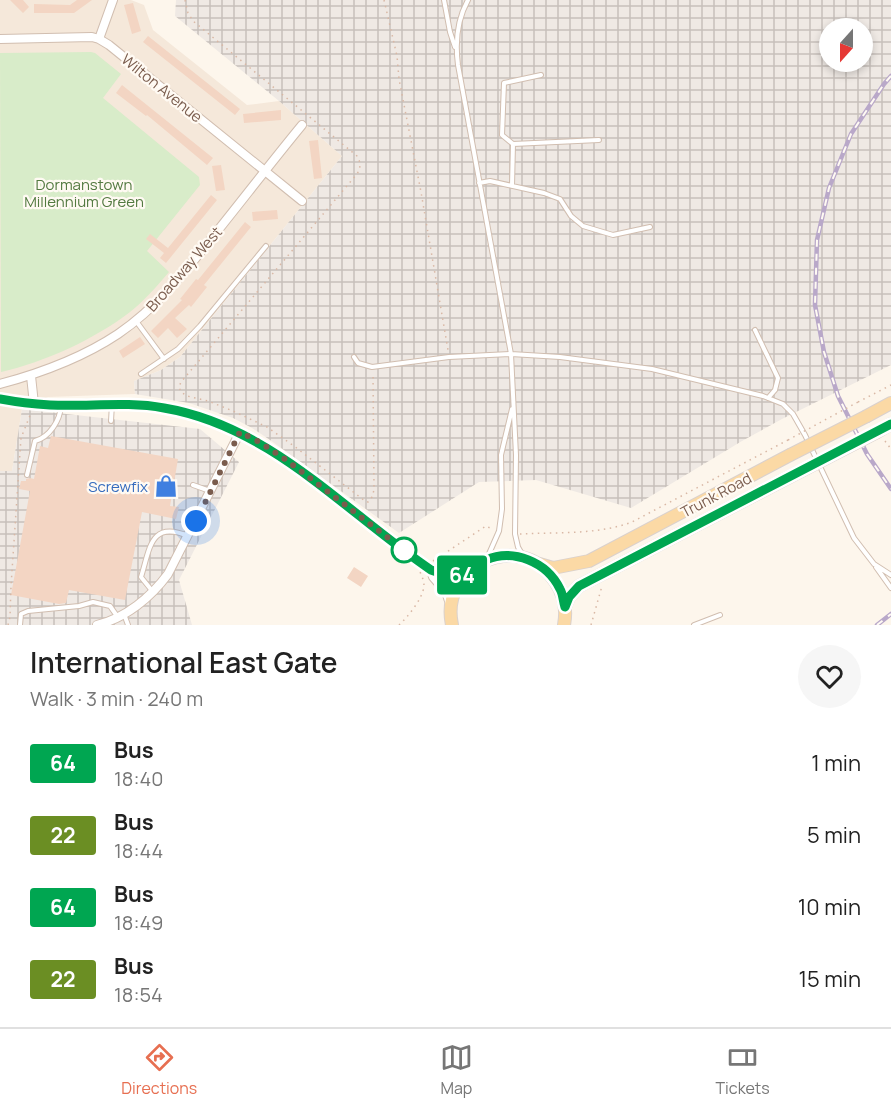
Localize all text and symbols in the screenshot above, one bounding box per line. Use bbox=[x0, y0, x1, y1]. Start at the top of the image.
north arrow bbox=[819, 18, 873, 72]
map controls bbox=[819, 18, 873, 72]
street label: Wilton Avenue bbox=[117, 49, 207, 127]
park label: Dormanstown Millennium Green bbox=[24, 174, 144, 212]
street label: Broadway West bbox=[141, 222, 227, 316]
street label: Trunk Road bbox=[677, 468, 755, 522]
shop icon: Screwfix bbox=[153, 473, 179, 499]
place label: Screwfix bbox=[88, 476, 148, 497]
your location bbox=[181, 506, 211, 536]
unlabelled marker bbox=[391, 537, 417, 563]
line badge: 64 bbox=[435, 556, 489, 594]
text: 64 bbox=[449, 561, 475, 589]
text: International East Gate bbox=[30, 643, 338, 681]
button: heart bbox=[798, 645, 861, 708]
text: Walk · 3 min · 240 m bbox=[30, 685, 203, 712]
text: Bus bbox=[114, 735, 154, 765]
text: 1 min bbox=[811, 748, 861, 778]
text: 64 bbox=[50, 749, 76, 777]
text: 18:40 bbox=[114, 765, 163, 792]
text: Bus bbox=[114, 807, 154, 837]
text: 5 min bbox=[807, 820, 861, 850]
text: 22 bbox=[50, 821, 76, 849]
text: 18:44 bbox=[114, 837, 163, 864]
text: Bus bbox=[114, 879, 154, 909]
text: 10 min bbox=[798, 892, 861, 922]
text: 64 bbox=[50, 893, 76, 921]
text: 18:49 bbox=[114, 909, 163, 936]
text: Bus bbox=[114, 951, 154, 981]
text: 15 min bbox=[798, 964, 861, 994]
text: 22 bbox=[50, 965, 76, 993]
text: 18:54 bbox=[114, 981, 163, 1008]
tab: Directions bbox=[121, 1041, 197, 1099]
tab: Map bbox=[440, 1041, 473, 1099]
tab: Tickets bbox=[716, 1041, 770, 1099]

